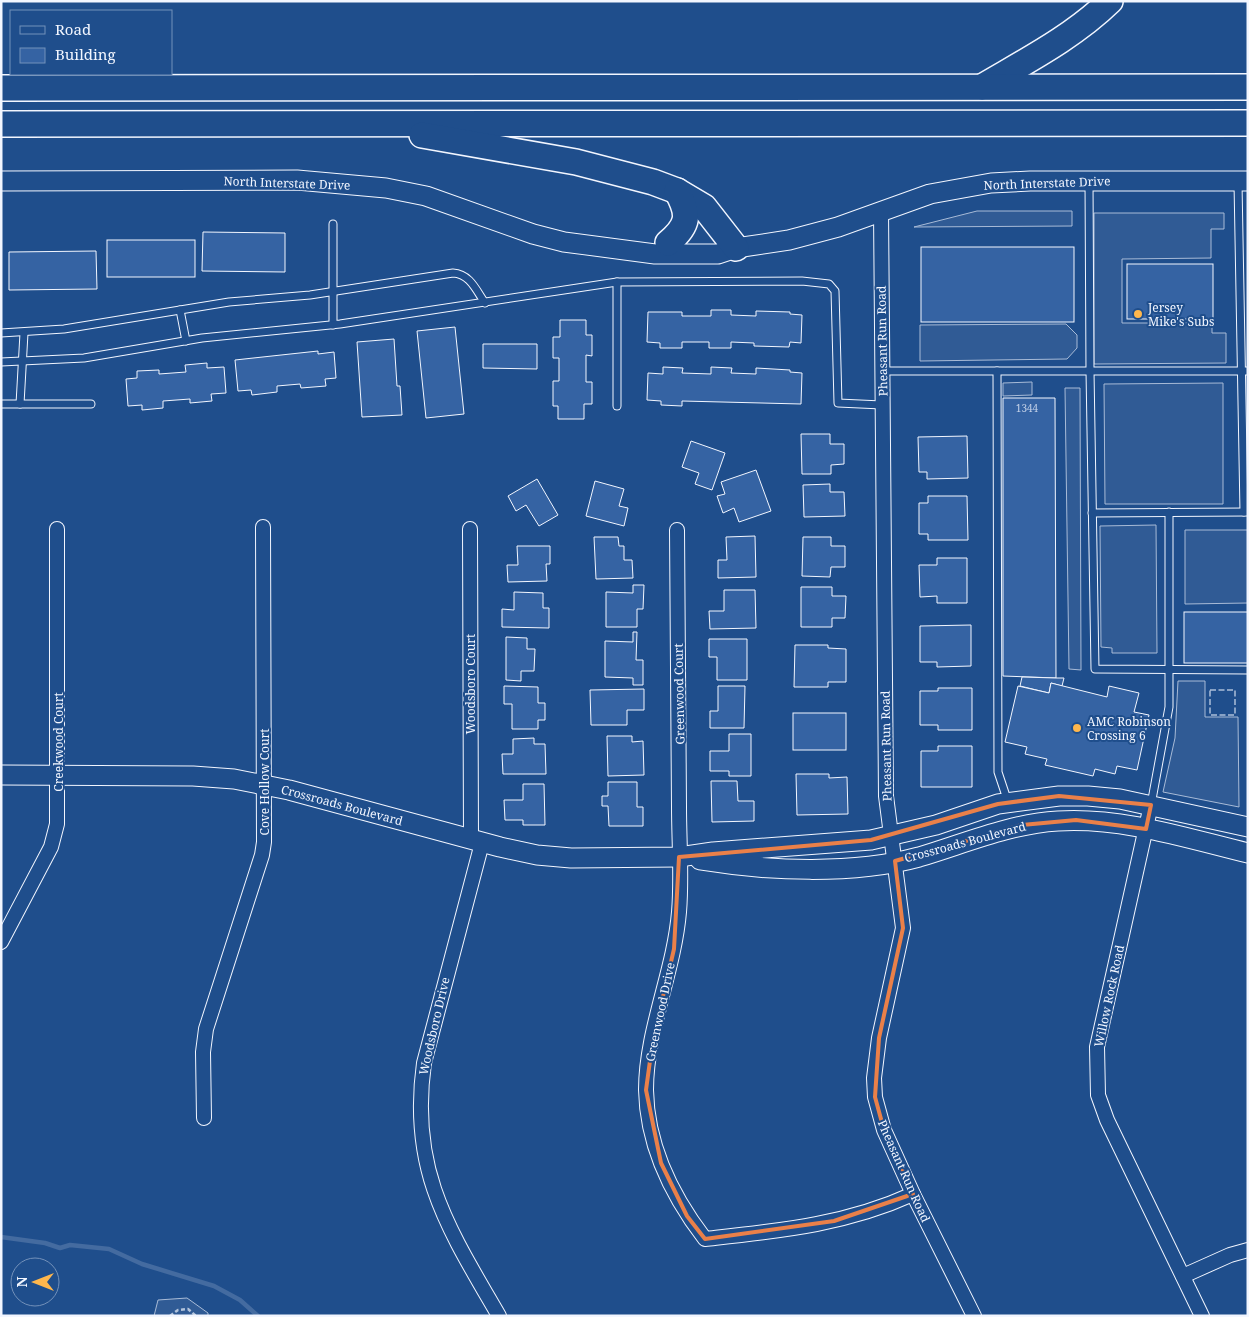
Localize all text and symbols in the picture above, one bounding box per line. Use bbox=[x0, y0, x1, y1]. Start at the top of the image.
legend bbox=[10, 10, 172, 75]
text: Road bbox=[55, 19, 91, 39]
text: Building bbox=[55, 44, 116, 64]
street label: North Interstate Drive bbox=[223, 172, 351, 194]
street label: North Interstate Drive bbox=[983, 172, 1111, 194]
street label: Pheasant Run Road bbox=[873, 285, 891, 396]
place label: Jersey Mike's Subs bbox=[1147, 299, 1214, 330]
marker: Jersey Mike's Subs bbox=[1132, 308, 1144, 320]
house number: 1344 bbox=[1016, 401, 1039, 415]
street label: Woodsboro Court bbox=[462, 634, 479, 734]
street label: Greenwood Court bbox=[670, 643, 688, 745]
street label: Pheasant Run Road bbox=[877, 690, 895, 801]
street label: Creekwood Court bbox=[50, 692, 67, 792]
place label: AMC Robinson Crossing 6 bbox=[1087, 713, 1171, 744]
marker: AMC Robinson Crossing 6 bbox=[1071, 722, 1083, 734]
street label: Cove Hollow Court bbox=[256, 729, 273, 835]
street label: Crossroads Boulevard bbox=[279, 781, 405, 830]
street label: Crossroads Boulevard bbox=[902, 817, 1028, 866]
street label: Willow Rock Road bbox=[1090, 943, 1128, 1049]
street label: Greenwood Drive bbox=[641, 961, 679, 1063]
street label: Woodsboro Drive bbox=[414, 975, 454, 1077]
street label: Pheasant Run Road bbox=[874, 1117, 935, 1226]
north arrow bbox=[10, 1257, 60, 1307]
text: N bbox=[12, 1276, 31, 1288]

